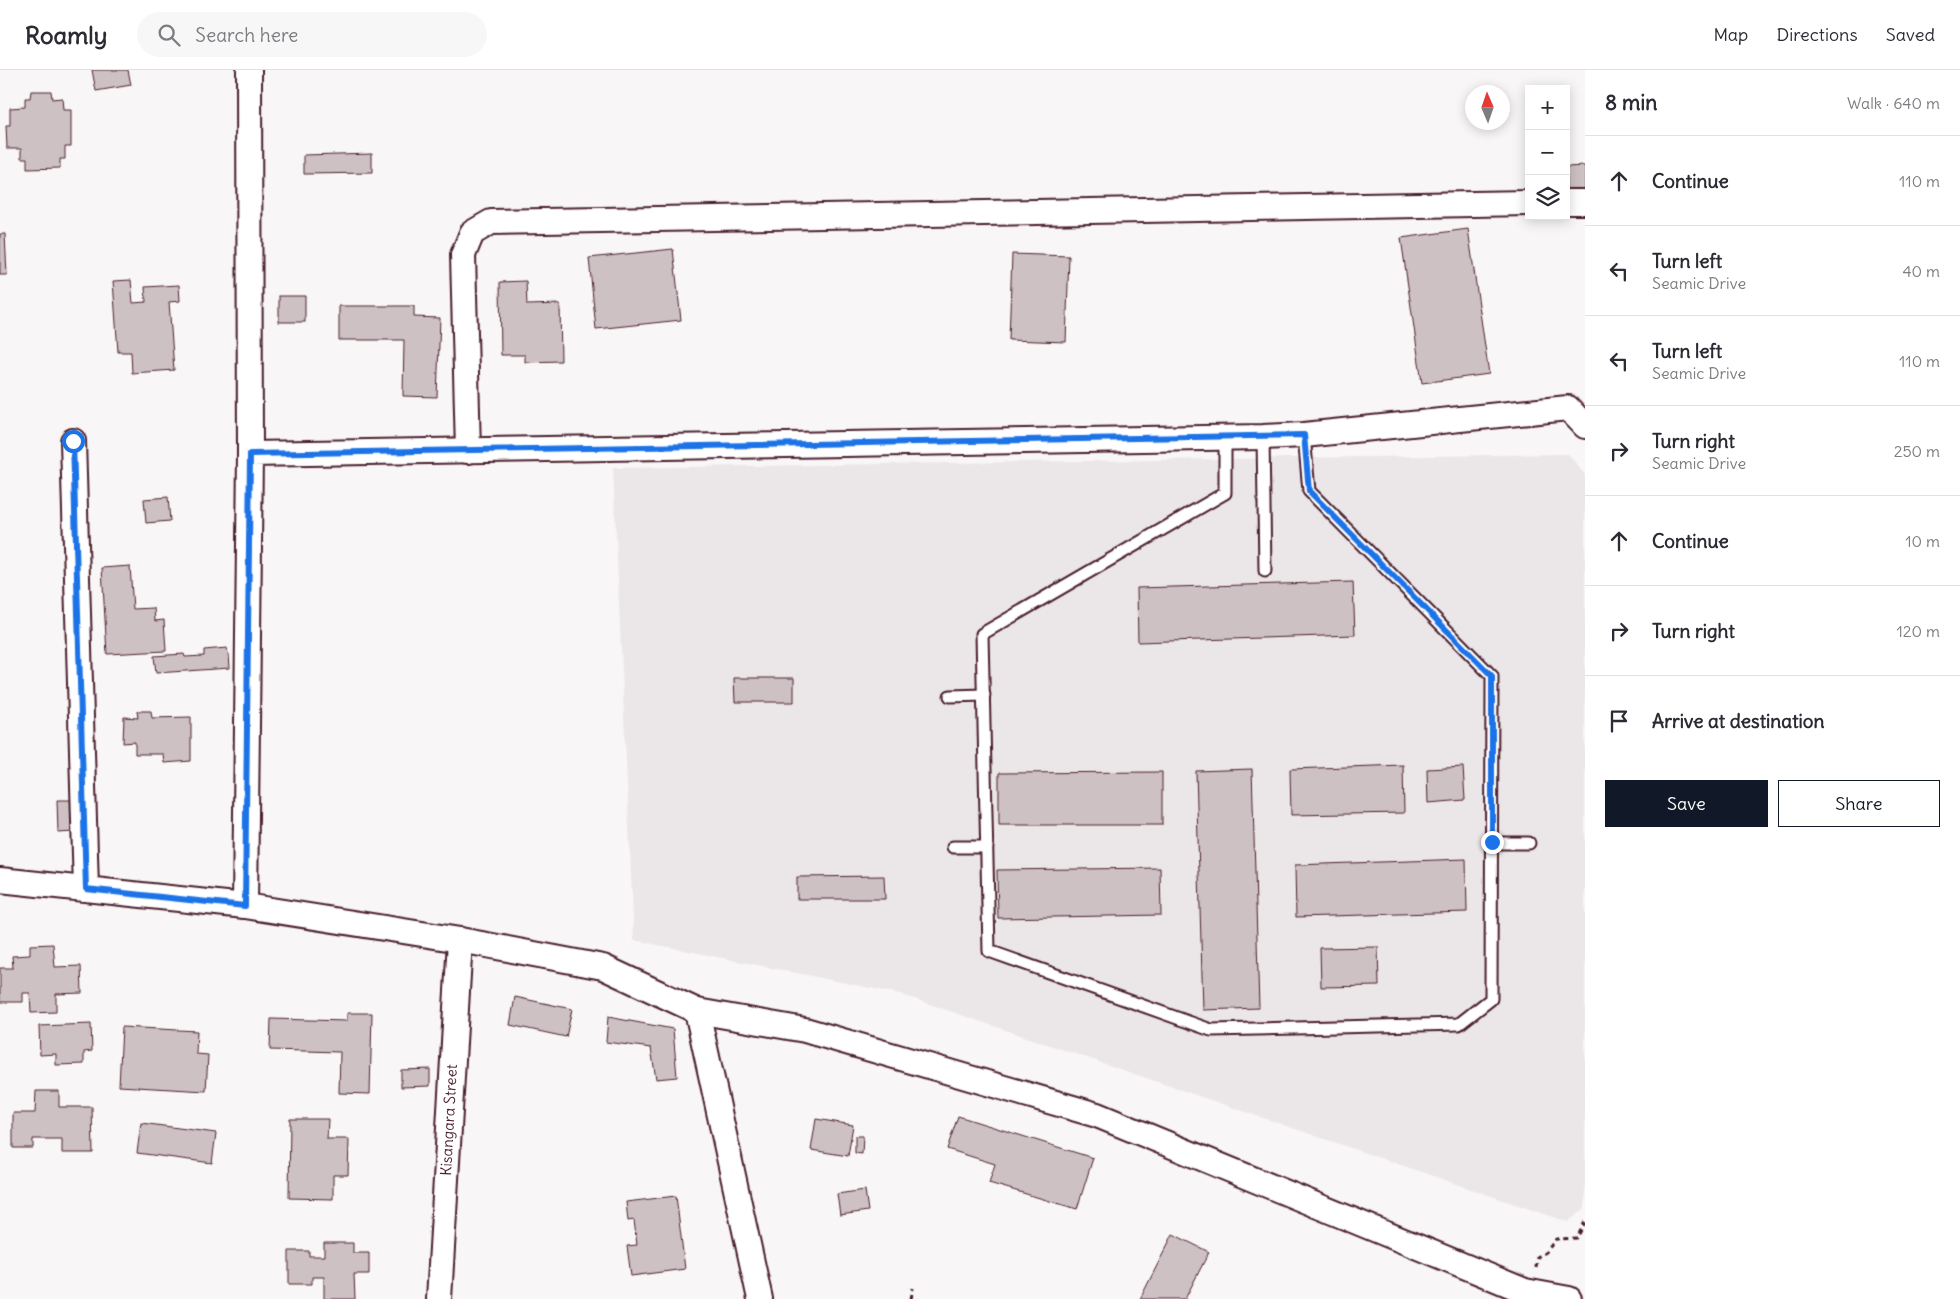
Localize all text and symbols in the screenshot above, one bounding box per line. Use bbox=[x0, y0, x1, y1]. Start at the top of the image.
search box bbox=[137, 12, 487, 57]
text: Roamly bbox=[25, 20, 107, 50]
icon: search bbox=[155, 21, 183, 49]
text: Search here bbox=[195, 23, 298, 47]
text: Map bbox=[1713, 23, 1748, 46]
text: Directions bbox=[1776, 23, 1858, 46]
text: Saved bbox=[1886, 23, 1935, 46]
north arrow bbox=[1465, 85, 1510, 130]
map controls bbox=[1525, 85, 1570, 220]
button: + bbox=[1525, 85, 1570, 130]
text: 8 min bbox=[1605, 89, 1657, 116]
text: Walk · 640 m bbox=[1847, 93, 1940, 113]
button: − bbox=[1525, 130, 1570, 175]
icon: ahead bbox=[1605, 167, 1633, 195]
text: Continue bbox=[1652, 169, 1729, 193]
text: 110 m bbox=[1899, 171, 1940, 191]
button: layers bbox=[1525, 175, 1570, 220]
text: Turn left bbox=[1652, 249, 1722, 273]
icon: left bbox=[1605, 257, 1633, 285]
text: 40 m bbox=[1902, 261, 1940, 281]
text: Seamic Drive bbox=[1652, 273, 1746, 293]
text: Turn left bbox=[1652, 339, 1722, 363]
icon: left bbox=[1605, 347, 1633, 375]
text: 110 m bbox=[1899, 351, 1940, 371]
text: Seamic Drive bbox=[1652, 363, 1746, 383]
text: Turn right bbox=[1652, 429, 1735, 453]
route start bbox=[62, 430, 85, 453]
icon: right bbox=[1605, 437, 1633, 465]
text: 250 m bbox=[1894, 441, 1940, 461]
text: Seamic Drive bbox=[1652, 453, 1746, 473]
icon: ahead bbox=[1605, 527, 1633, 555]
text: Continue bbox=[1652, 529, 1729, 553]
text: 10 m bbox=[1905, 531, 1940, 551]
icon: right bbox=[1605, 617, 1633, 645]
text: Turn right bbox=[1652, 619, 1735, 643]
text: 120 m bbox=[1897, 621, 1940, 641]
icon: arrive bbox=[1605, 707, 1633, 735]
text: Arrive at destination bbox=[1652, 709, 1825, 733]
button: Save bbox=[1605, 780, 1768, 827]
button: Share bbox=[1778, 780, 1940, 827]
route end bbox=[1481, 831, 1504, 854]
street label: Kisangara Street bbox=[436, 1064, 461, 1176]

